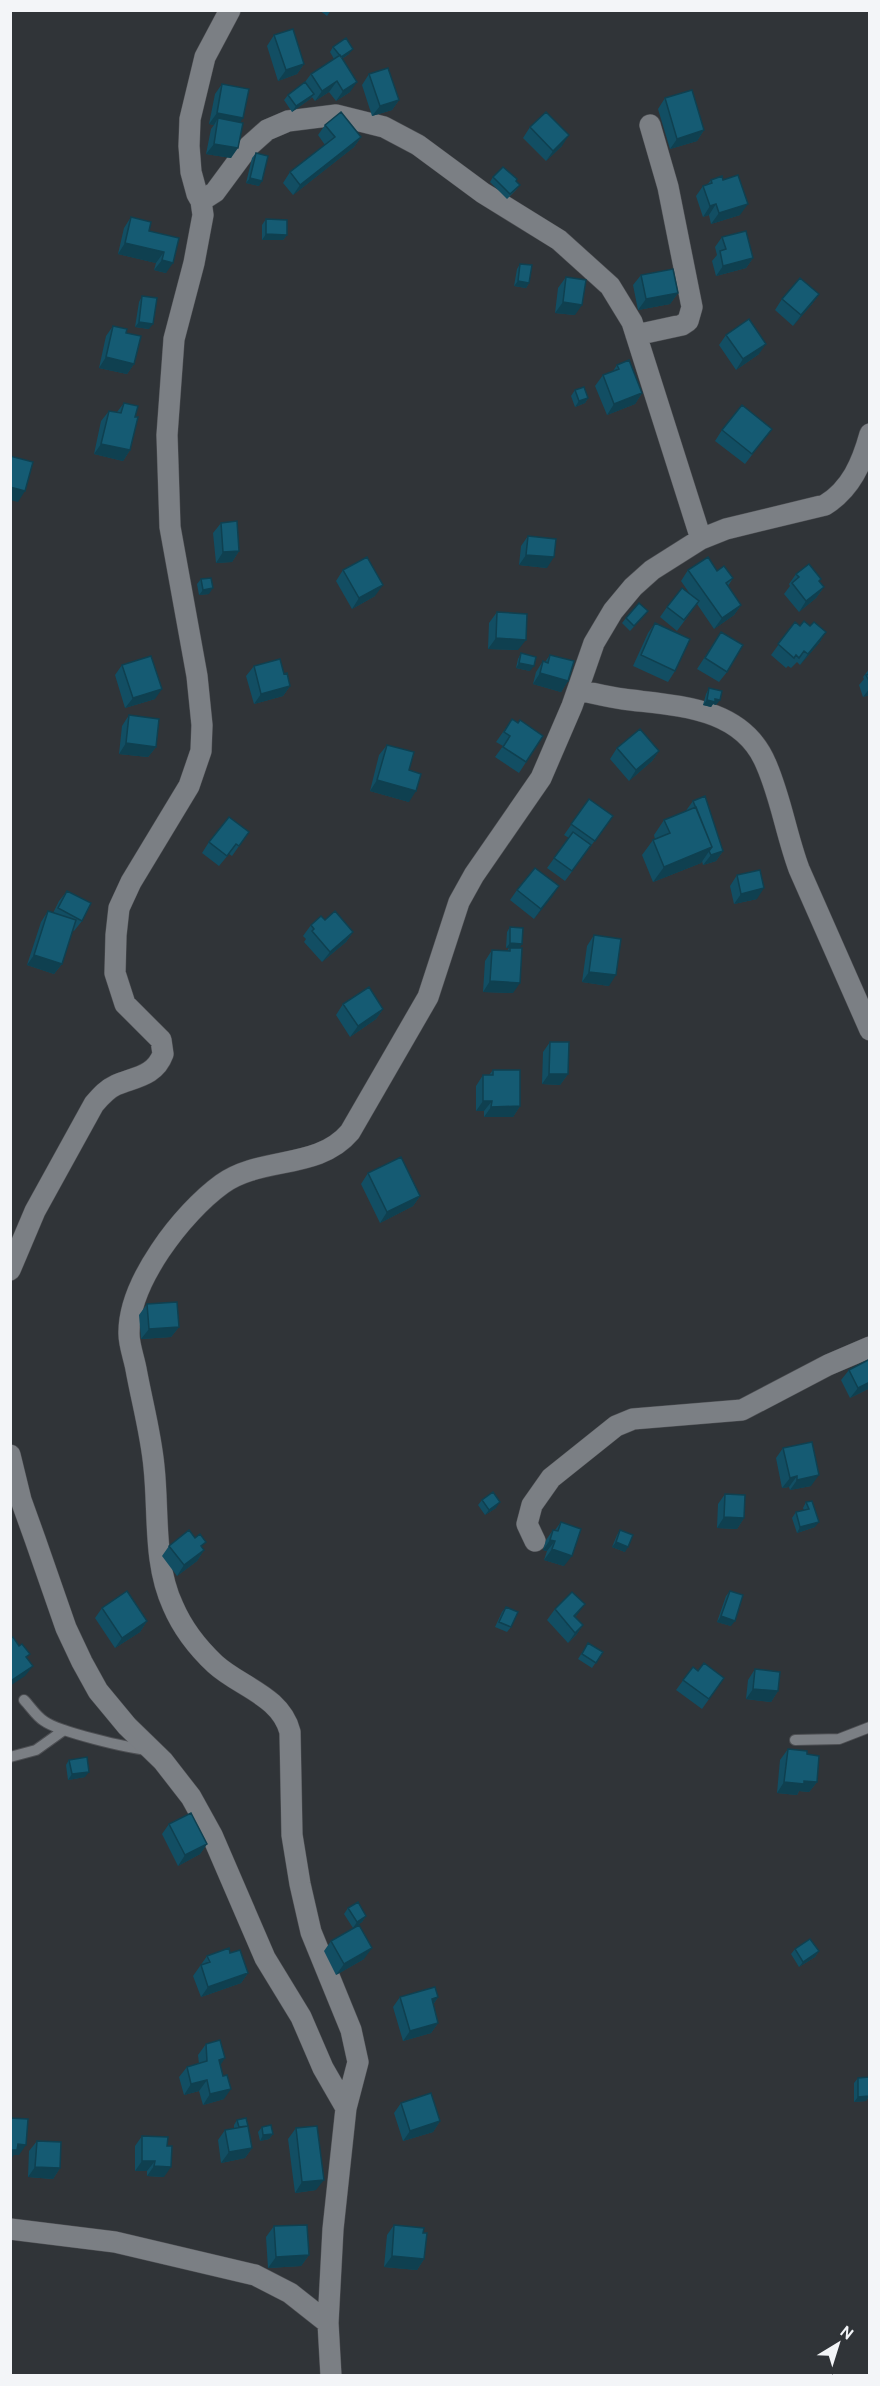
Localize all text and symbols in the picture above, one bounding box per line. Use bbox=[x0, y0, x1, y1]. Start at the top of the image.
north arrow bbox=[808, 2314, 868, 2374]
text: N bbox=[837, 2322, 857, 2344]

